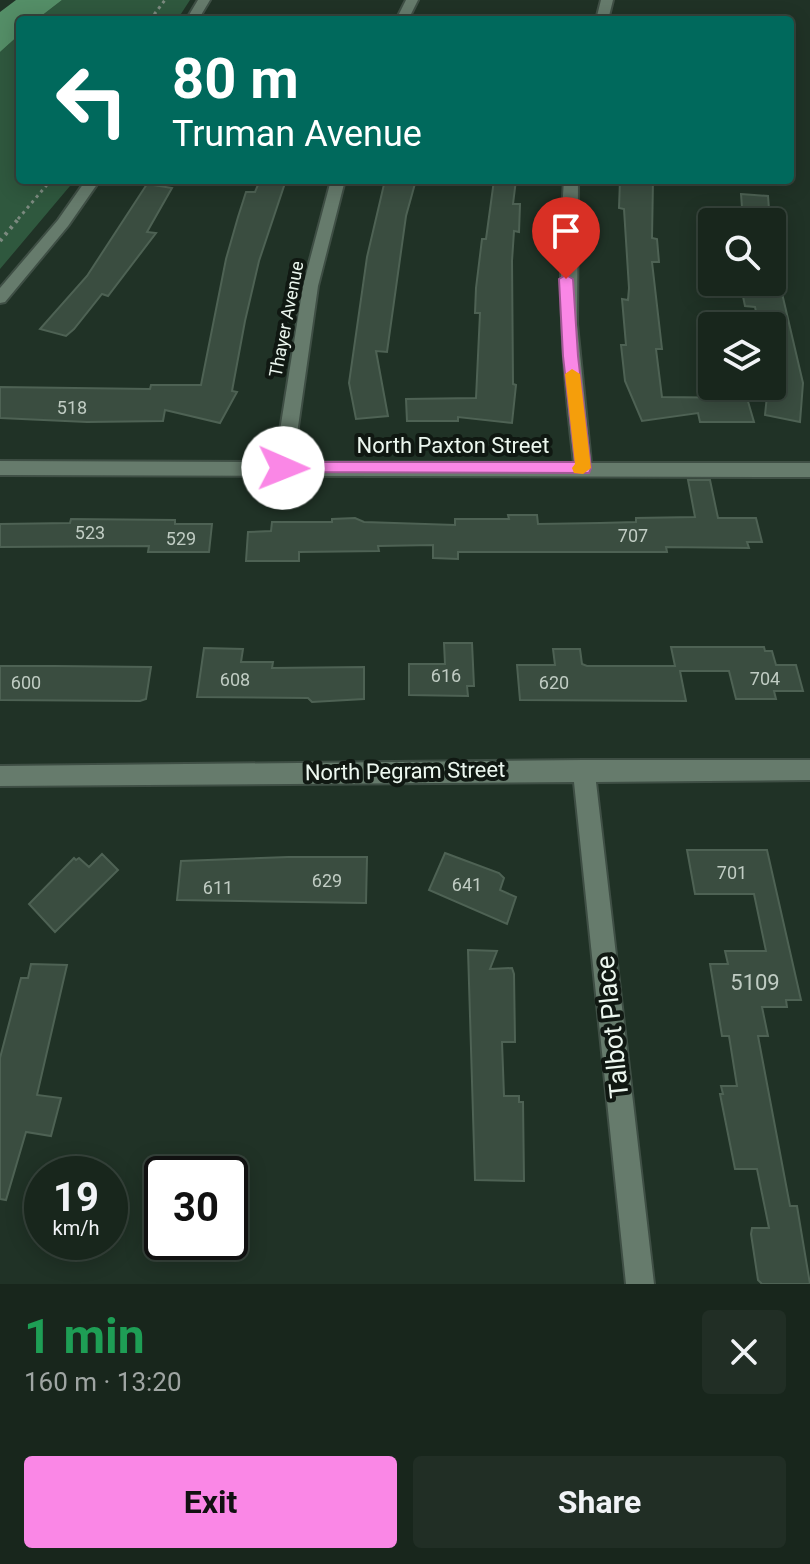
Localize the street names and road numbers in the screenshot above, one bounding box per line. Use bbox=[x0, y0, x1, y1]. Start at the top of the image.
street label: Thayer Avenue bbox=[264, 259, 308, 379]
street label: North Paxton Street bbox=[357, 433, 549, 458]
street label: North Pegram Street bbox=[305, 757, 505, 785]
street label: Talbot Place bbox=[590, 954, 634, 1100]

